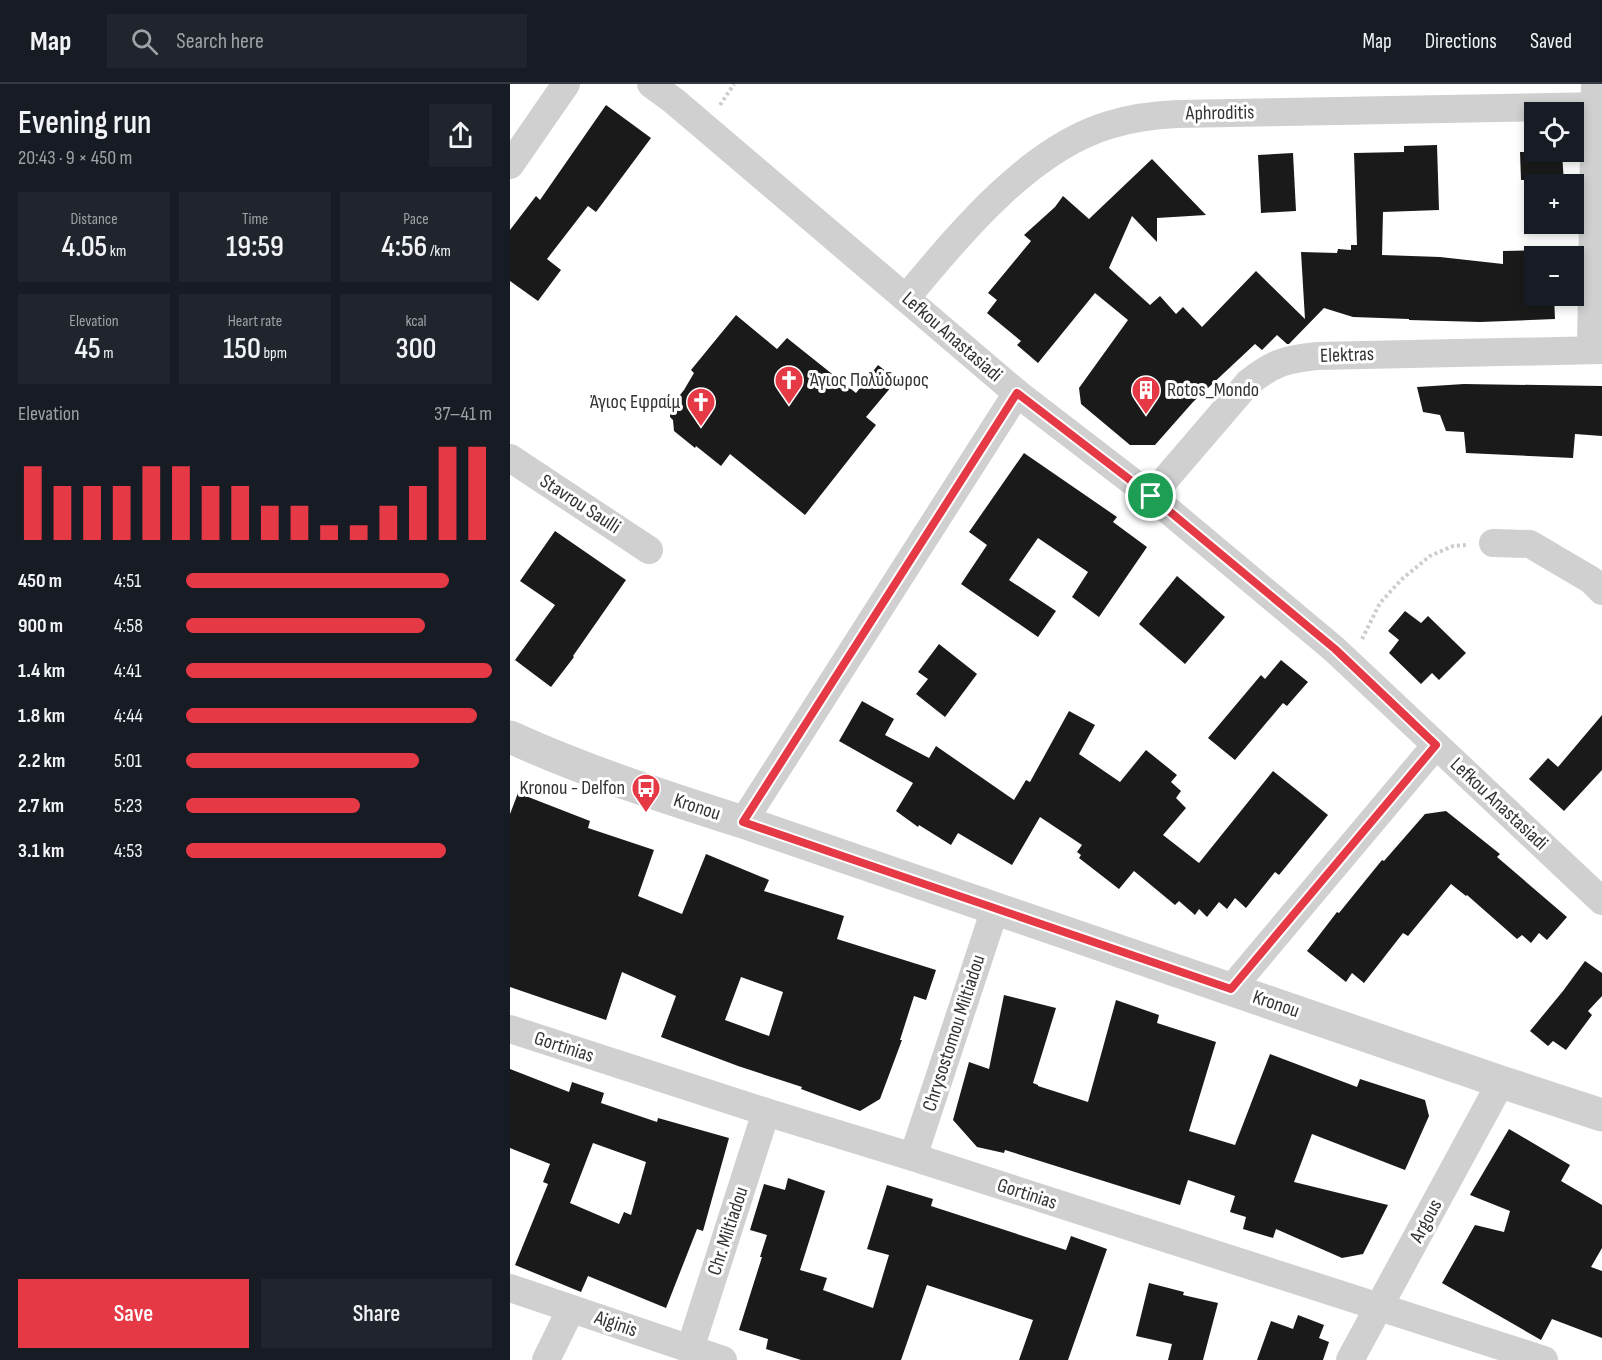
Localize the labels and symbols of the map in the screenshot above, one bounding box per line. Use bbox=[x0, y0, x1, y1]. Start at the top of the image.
street label: Aphroditis bbox=[1185, 100, 1254, 126]
street label: Lefkou Anastasiadi bbox=[897, 287, 1007, 387]
street label: Elektras bbox=[1320, 342, 1374, 368]
church icon: Άγιος Πολύδωρος bbox=[773, 364, 805, 406]
place label: Άγιος Πολύδωρος bbox=[810, 368, 929, 392]
building icon: Rotos_Mondo bbox=[1130, 374, 1162, 416]
place label: Rotos_Mondo bbox=[1167, 378, 1259, 402]
church icon: Άγιος Εφραίμ bbox=[685, 386, 717, 428]
place label: Άγιος Εφραίμ bbox=[590, 390, 681, 414]
street label: Stavrou Saulli bbox=[535, 469, 625, 539]
pin bbox=[1125, 470, 1176, 521]
street label: Lefkou Anastasiadi bbox=[1445, 753, 1553, 855]
bus stop icon: Kronou - Delfon bbox=[630, 772, 662, 814]
place label: Kronou - Delfon bbox=[520, 776, 625, 800]
street label: Kronou bbox=[671, 788, 723, 826]
street label: Chrysostomou Miltiadou bbox=[917, 952, 991, 1114]
street label: Kronou bbox=[1249, 985, 1303, 1023]
street label: Gortinias bbox=[531, 1026, 597, 1068]
street label: Gortinias bbox=[994, 1173, 1060, 1215]
street label: Chr. Miltiadou bbox=[702, 1184, 754, 1278]
street label: Argous bbox=[1404, 1195, 1447, 1248]
street label: Aiginis bbox=[591, 1305, 640, 1342]

